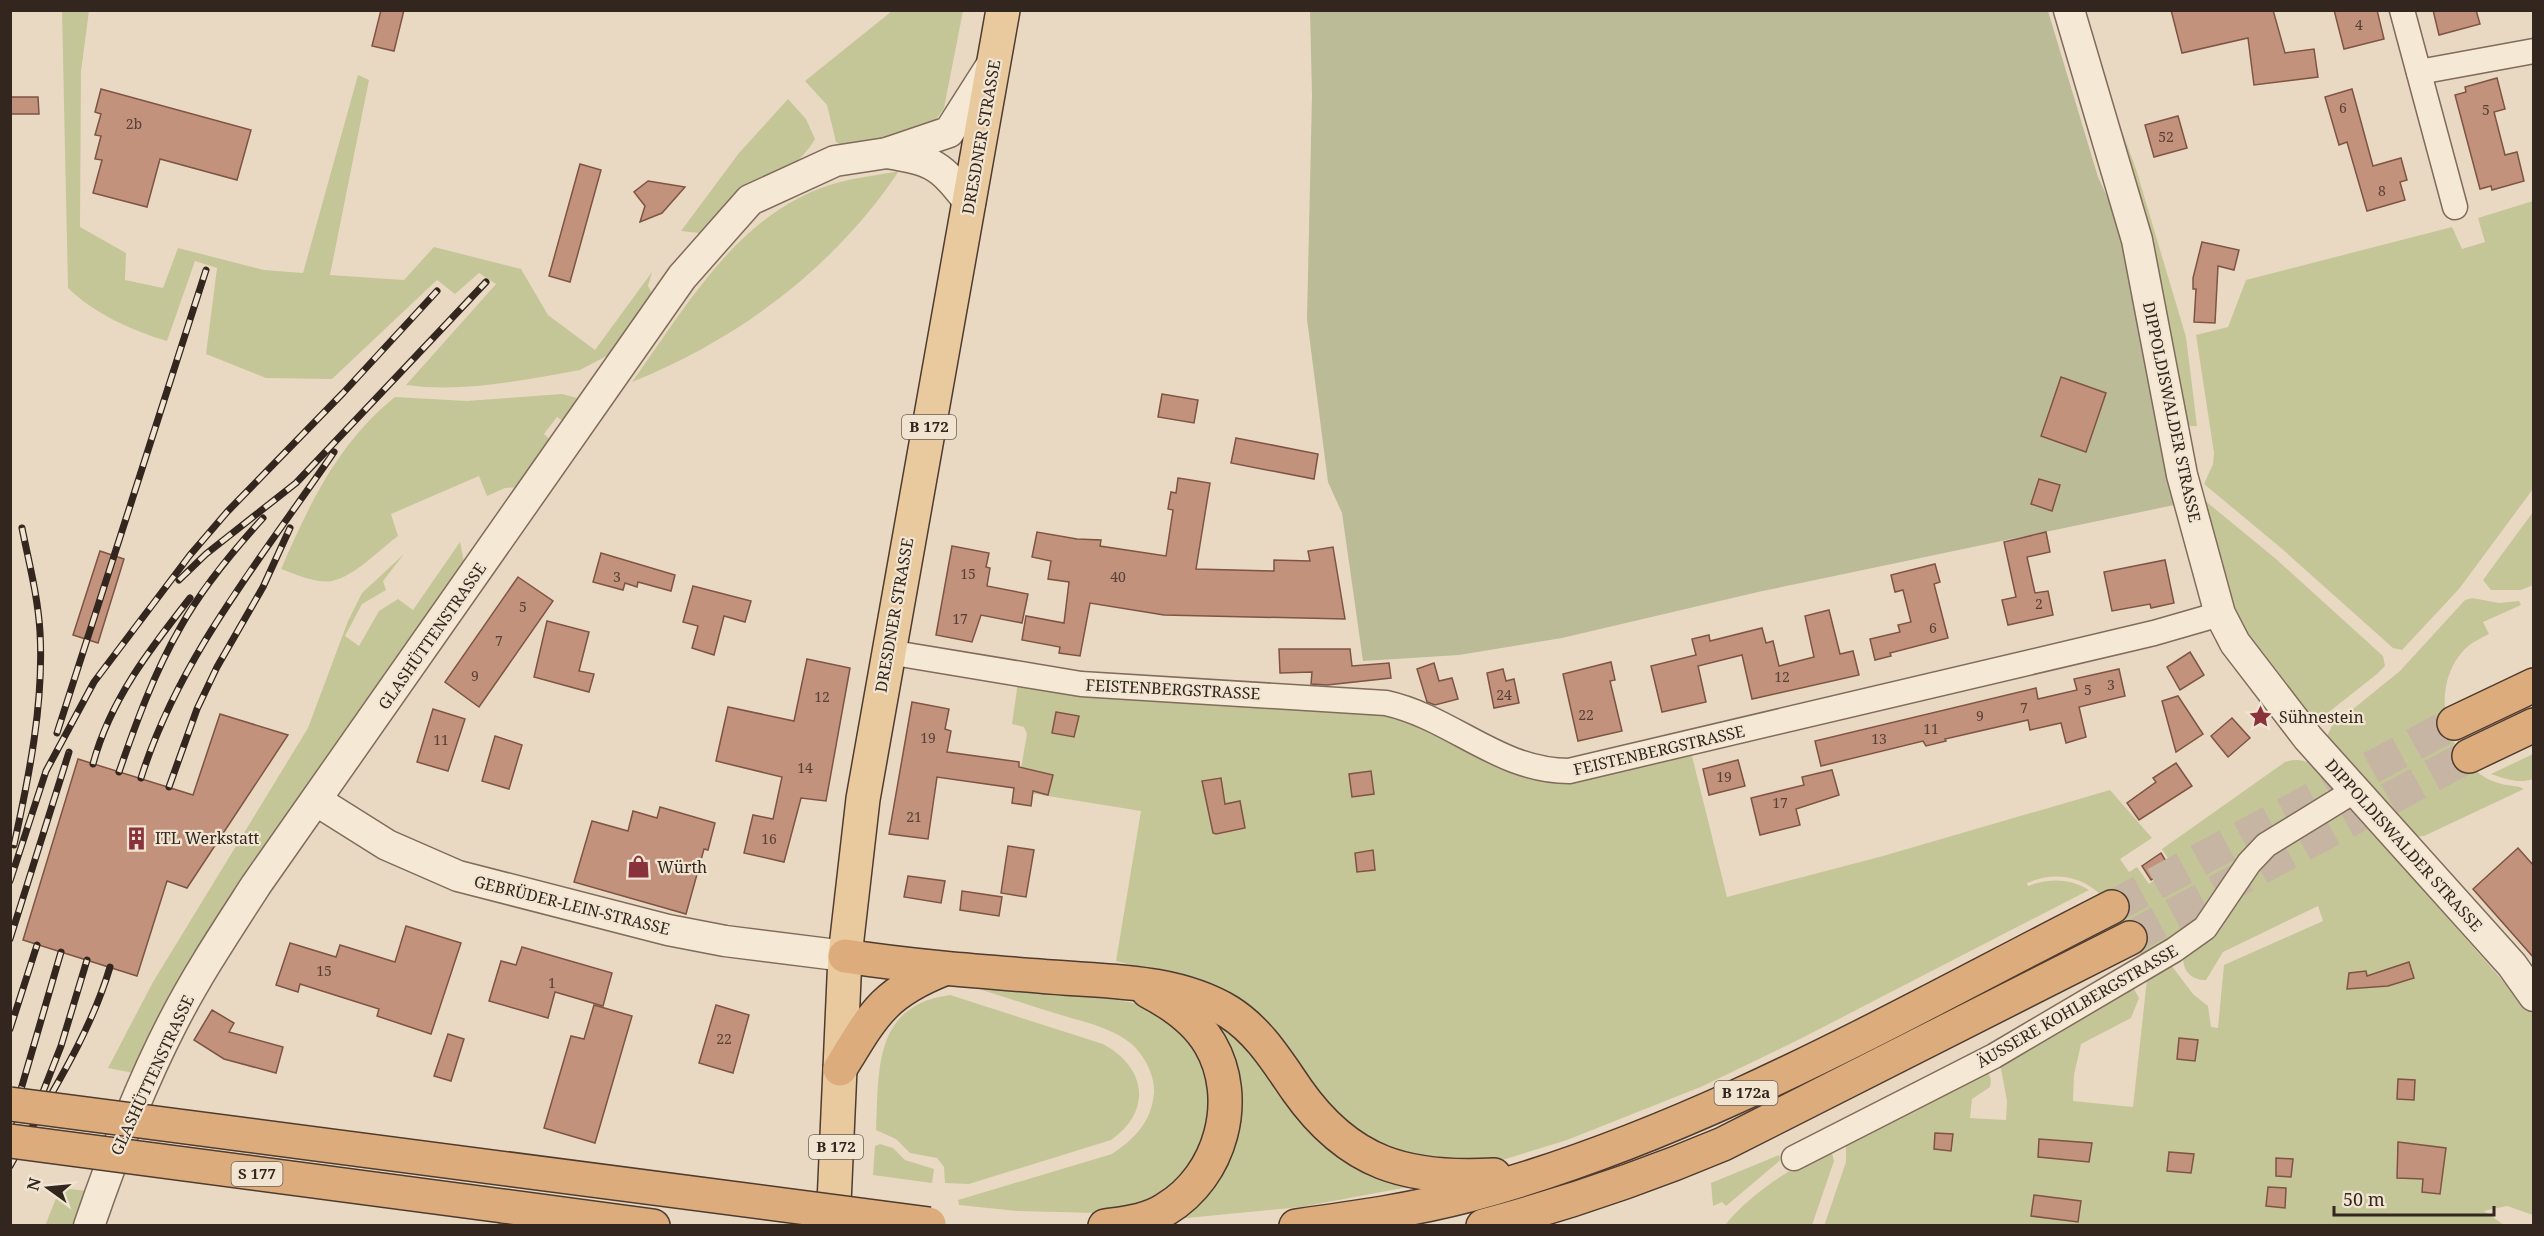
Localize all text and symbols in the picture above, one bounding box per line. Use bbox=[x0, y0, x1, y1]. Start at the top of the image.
house number: 4 bbox=[2355, 15, 2363, 34]
street label: DRESDNER STRASSE bbox=[957, 58, 1005, 216]
house number: 6 bbox=[2339, 98, 2347, 117]
house number: 5 bbox=[2482, 100, 2490, 119]
house number: 2b bbox=[126, 114, 142, 133]
house number: 52 bbox=[2158, 127, 2174, 146]
house number: 8 bbox=[2378, 181, 2386, 200]
street label: DIPPOLDISWALDER STRASSE bbox=[2138, 300, 2206, 524]
road number: B 172 bbox=[902, 415, 956, 439]
street label: DRESDNER STRASSE bbox=[870, 536, 918, 694]
street label: GLASHÜTTENSTRASSE bbox=[373, 558, 491, 714]
house number: 15 bbox=[960, 564, 976, 583]
house number: 3 bbox=[613, 567, 621, 586]
house number: 40 bbox=[1110, 567, 1126, 586]
house number: 2 bbox=[2035, 594, 2043, 613]
house number: 5 bbox=[519, 597, 527, 616]
house number: 17 bbox=[952, 609, 968, 628]
house number: 6 bbox=[1929, 618, 1937, 637]
house number: 7 bbox=[495, 631, 503, 650]
house number: 9 bbox=[471, 666, 479, 685]
house number: 12 bbox=[1774, 667, 1790, 686]
street label: FEISTENBERGSTRASSE bbox=[1085, 673, 1261, 705]
house number: 3 bbox=[2107, 675, 2115, 694]
house number: 5 bbox=[2084, 680, 2092, 699]
house number: 24 bbox=[1496, 685, 1512, 704]
house number: 12 bbox=[814, 687, 830, 706]
house number: 7 bbox=[2020, 698, 2028, 717]
place icon: Sühnestein bbox=[2248, 704, 2274, 730]
house number: 22 bbox=[1578, 705, 1594, 724]
house number: 9 bbox=[1976, 706, 1984, 725]
place label: Sühnestein bbox=[2279, 706, 2364, 728]
house number: 11 bbox=[1923, 719, 1939, 738]
street label: FEISTENBERGSTRASSE bbox=[1571, 720, 1747, 780]
house number: 19 bbox=[920, 728, 936, 747]
house number: 13 bbox=[1871, 729, 1887, 748]
house number: 11 bbox=[433, 730, 449, 749]
street label: DIPPOLDISWALDER STRASSE bbox=[2321, 754, 2487, 936]
house number: 14 bbox=[797, 758, 813, 777]
house number: 19 bbox=[1716, 767, 1732, 786]
house number: 17 bbox=[1772, 793, 1788, 812]
house number: 21 bbox=[906, 807, 922, 826]
building icon: ITL Werkstatt bbox=[124, 825, 150, 851]
place label: ITL Werkstatt bbox=[155, 827, 260, 849]
house number: 16 bbox=[761, 829, 777, 848]
shop icon: Würth bbox=[626, 854, 652, 880]
place label: Würth bbox=[657, 856, 707, 878]
street label: GEBRÜDER-LEIN-STRASSE bbox=[472, 870, 672, 940]
street label: ÄUSSERE KOHLBERGSTRASSE bbox=[1972, 939, 2182, 1073]
house number: 15 bbox=[316, 961, 332, 980]
house number: 1 bbox=[548, 973, 556, 992]
street label: GLASHÜTTENSTRASSE bbox=[105, 991, 199, 1159]
house number: 22 bbox=[716, 1029, 732, 1048]
road number: B 172a bbox=[1714, 1081, 1778, 1105]
road number: B 172 bbox=[809, 1135, 863, 1159]
north arrow bbox=[18, 1158, 78, 1218]
road number: S 177 bbox=[232, 1162, 282, 1186]
text: N bbox=[21, 1175, 46, 1193]
scale bar bbox=[2334, 1179, 2494, 1217]
text: 50 m bbox=[2343, 1187, 2385, 1211]

